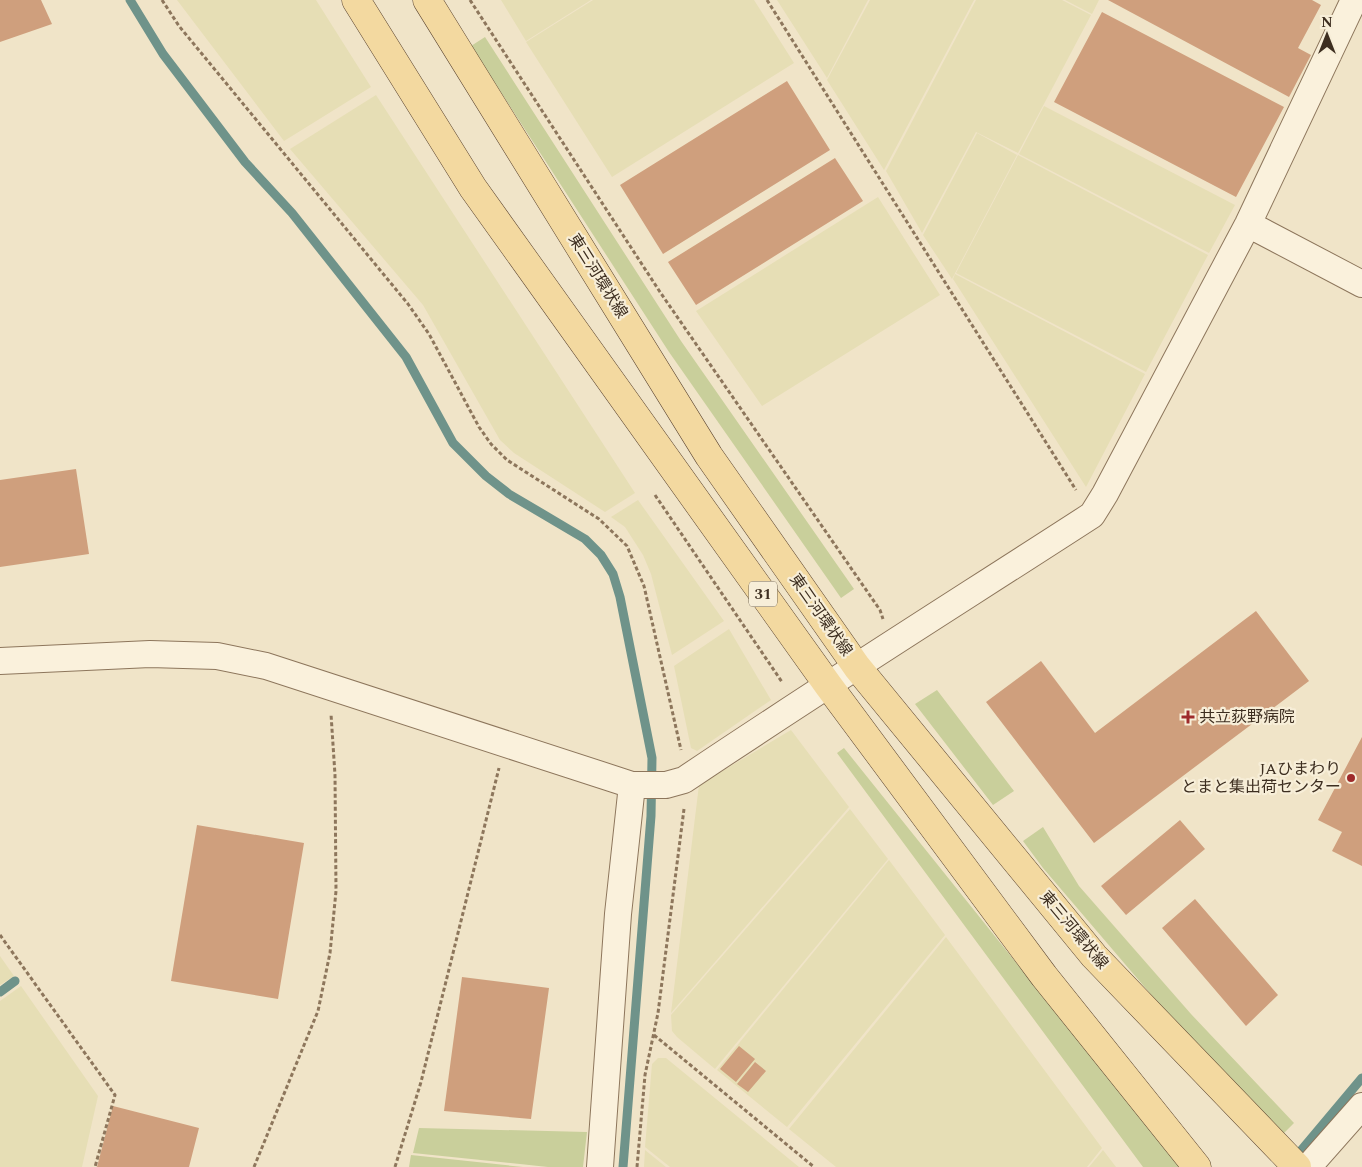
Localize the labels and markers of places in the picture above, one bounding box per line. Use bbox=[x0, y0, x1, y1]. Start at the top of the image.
place label: 共立荻野病院 bbox=[1199, 705, 1295, 729]
marker: 共立荻野病院 bbox=[1181, 710, 1195, 724]
place label: JAひまわり とまと集出荷センター bbox=[1181, 757, 1341, 799]
marker: JAひまわり とまと集出荷センター bbox=[1345, 772, 1357, 784]

